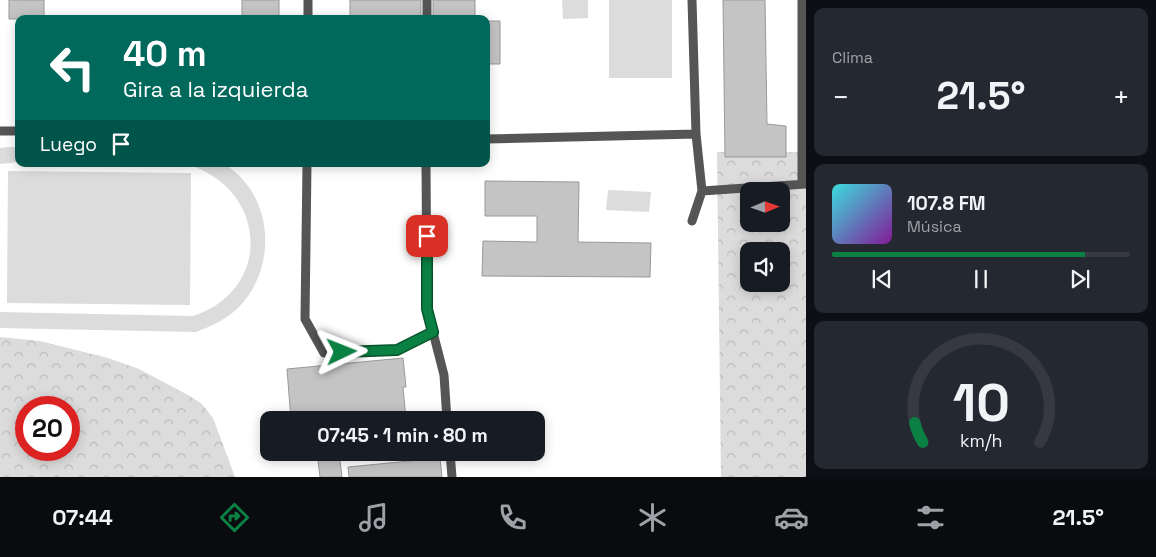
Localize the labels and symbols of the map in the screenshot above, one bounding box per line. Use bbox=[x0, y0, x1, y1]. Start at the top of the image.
north arrow bbox=[740, 182, 790, 232]
pin bbox=[406, 215, 448, 257]
position arrow bbox=[315, 325, 367, 377]
speed limit sign: 20 bbox=[15, 396, 80, 461]

